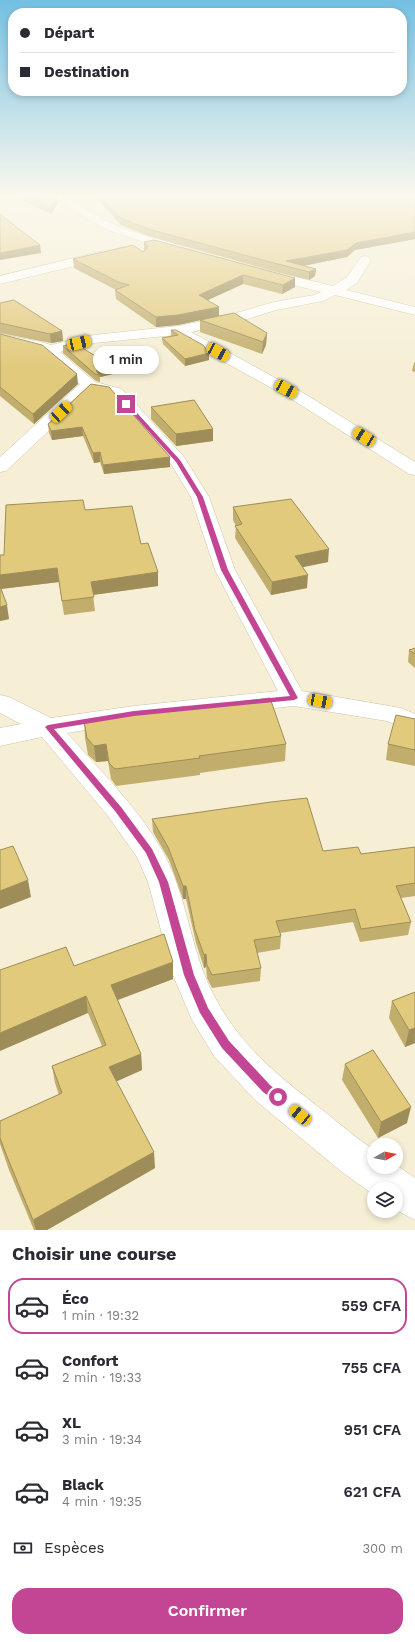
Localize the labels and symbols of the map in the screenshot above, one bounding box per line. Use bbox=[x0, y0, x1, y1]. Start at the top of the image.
car bbox=[66, 334, 92, 352]
car bbox=[205, 341, 231, 363]
callout: 1 min bbox=[93, 346, 159, 374]
car bbox=[273, 378, 299, 400]
route end bbox=[117, 395, 135, 413]
car bbox=[48, 399, 74, 425]
car bbox=[351, 426, 377, 448]
car bbox=[307, 693, 333, 709]
route start bbox=[269, 1088, 287, 1106]
car bbox=[287, 1103, 313, 1127]
north arrow bbox=[367, 1138, 403, 1174]

